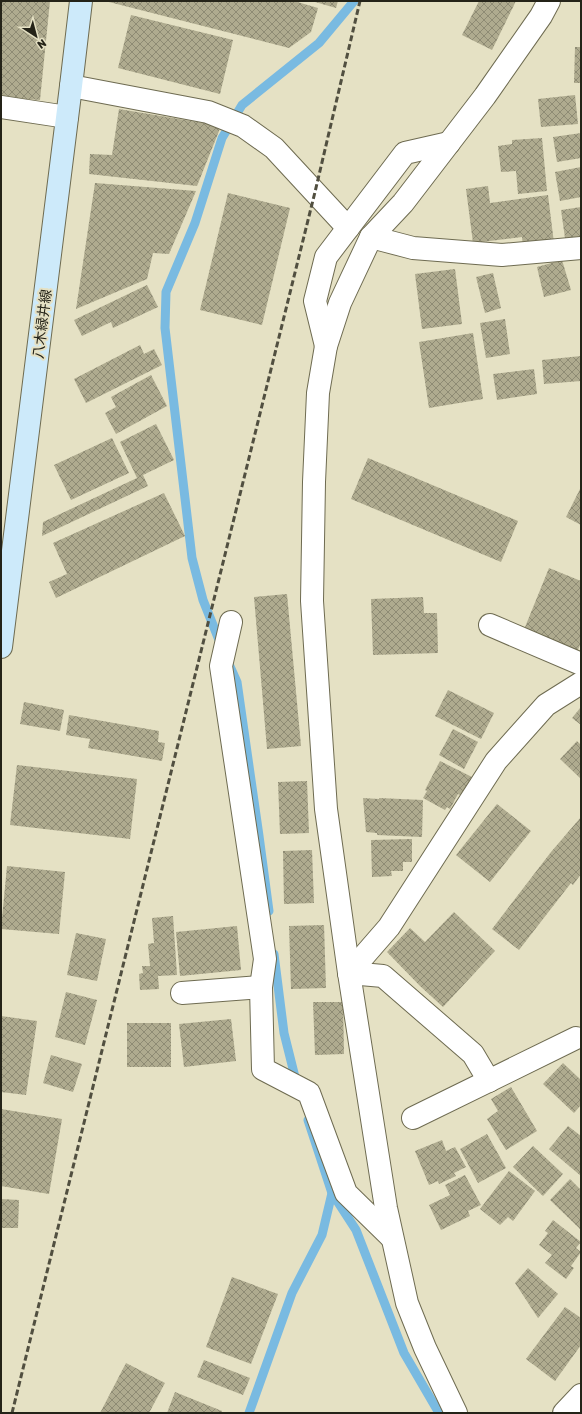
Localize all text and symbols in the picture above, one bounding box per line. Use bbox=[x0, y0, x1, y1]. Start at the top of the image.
north arrow bbox=[16, 16, 56, 56]
text: N bbox=[34, 36, 49, 51]
street label: 八木緑井線 bbox=[30, 288, 55, 360]

